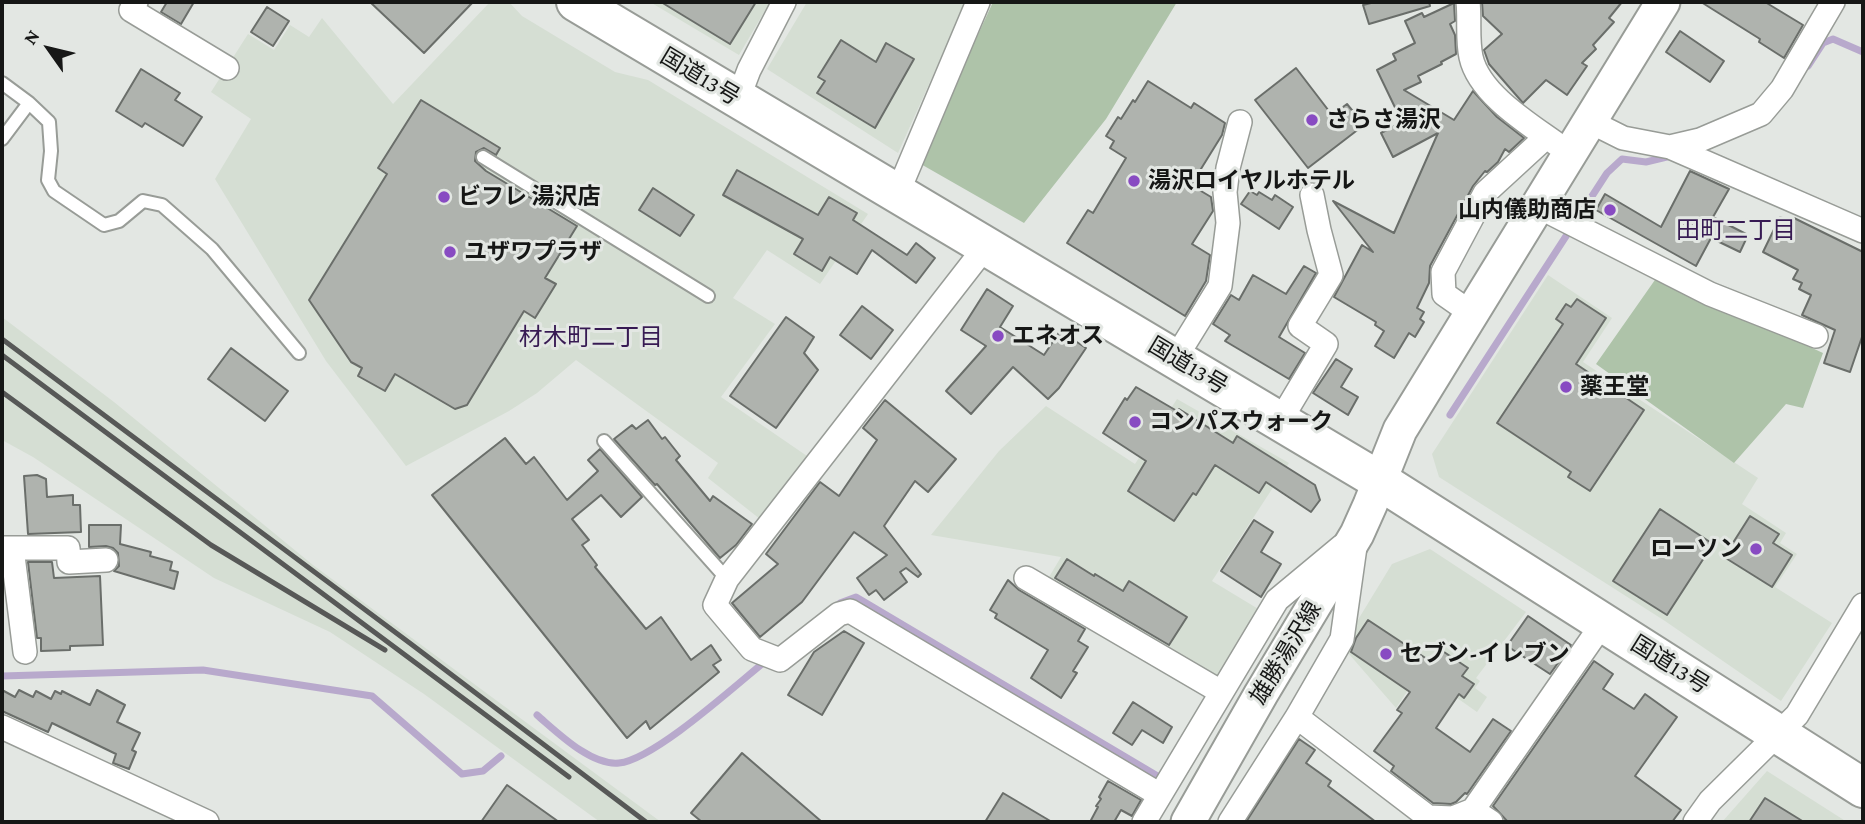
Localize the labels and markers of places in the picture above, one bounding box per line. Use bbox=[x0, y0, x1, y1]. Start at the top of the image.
place label: さらさ湯沢 bbox=[1326, 106, 1441, 134]
marker: さらさ湯沢 bbox=[1304, 112, 1320, 128]
place label: 湯沢ロイヤルホテル bbox=[1148, 167, 1355, 195]
marker: 湯沢ロイヤルホテル bbox=[1126, 173, 1142, 189]
place label: ビフレ 湯沢店 bbox=[458, 183, 600, 211]
marker: ビフレ 湯沢店 bbox=[436, 189, 452, 205]
place label: 山内儀助商店 bbox=[1458, 196, 1596, 224]
marker: 山内儀助商店 bbox=[1602, 202, 1618, 218]
place label: ユザワプラザ bbox=[464, 238, 602, 266]
marker: ユザワプラザ bbox=[442, 244, 458, 260]
place label: エネオス bbox=[1012, 322, 1104, 350]
marker: エネオス bbox=[990, 328, 1006, 344]
place label: 薬王堂 bbox=[1580, 373, 1649, 401]
marker: 薬王堂 bbox=[1558, 379, 1574, 395]
place label: コンパスウォーク bbox=[1149, 408, 1333, 436]
marker: コンパスウォーク bbox=[1127, 414, 1143, 430]
place label: ローソン bbox=[1650, 535, 1742, 563]
marker: ローソン bbox=[1748, 541, 1764, 557]
place label: セブン-イレブン bbox=[1400, 640, 1570, 668]
marker: セブン-イレブン bbox=[1378, 646, 1394, 662]

